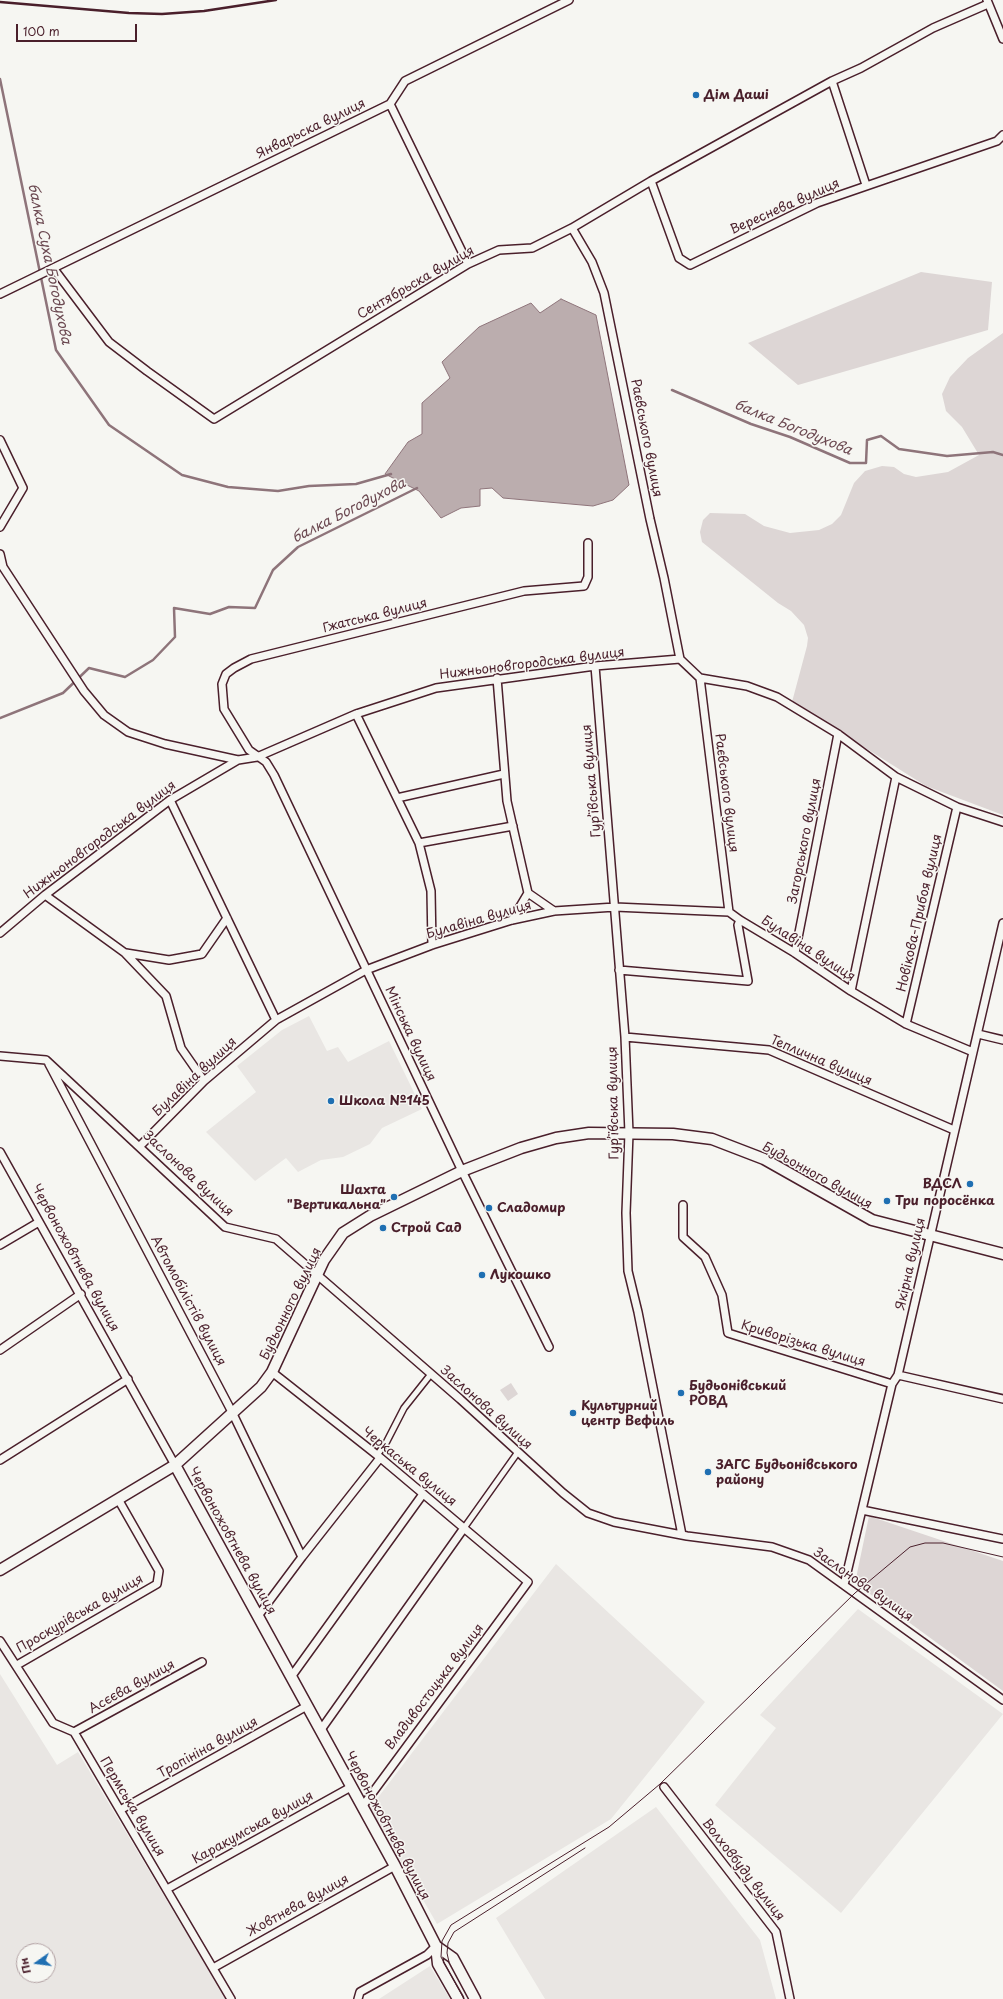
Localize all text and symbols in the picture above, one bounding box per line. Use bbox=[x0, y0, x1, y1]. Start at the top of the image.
scale bar bbox=[18, 16, 139, 42]
text: 100 m bbox=[23, 22, 60, 40]
place label: Дім Даші bbox=[704, 87, 769, 103]
marker: Дім Даші bbox=[691, 90, 701, 100]
street label: Январьска вулиця bbox=[254, 96, 368, 162]
street label: Вереснева вулиця bbox=[728, 176, 842, 238]
water label: балка Суха Богодухова bbox=[24, 182, 74, 346]
street label: Сентябрьска вулиця bbox=[355, 243, 477, 323]
street label: Раєвського вулиця bbox=[627, 378, 665, 498]
water label: балка Богодухова bbox=[732, 397, 854, 459]
water label: балка Богодухова bbox=[289, 475, 409, 547]
street label: Гжатська вулиця bbox=[321, 595, 429, 637]
street label: Нижньоновгородська вулиця bbox=[439, 645, 625, 683]
street label: Гур’ївська вулиця bbox=[579, 724, 605, 838]
street label: Раєвського вулиця bbox=[711, 732, 741, 854]
street label: Загорського вулиця bbox=[785, 777, 825, 905]
street label: Нижньоновгородська вулиця bbox=[21, 778, 179, 902]
street label: Новікова-Прибоя вулиця bbox=[894, 832, 946, 994]
street label: Булавіна вулиця bbox=[425, 898, 533, 942]
street label: Булавіна вулиця bbox=[758, 913, 858, 985]
street label: Мінська вулиця bbox=[381, 984, 439, 1084]
street label: Теплична вулиця bbox=[768, 1033, 874, 1089]
street label: Булавіна вулиця bbox=[150, 1034, 240, 1120]
street label: Гур’ївська вулиця bbox=[605, 1046, 623, 1160]
place label: Школа №145 bbox=[339, 1093, 430, 1109]
marker: Школа №145 bbox=[326, 1096, 336, 1106]
street label: Заслонова вулиця bbox=[140, 1128, 236, 1220]
street label: Будьонного вулиця bbox=[759, 1139, 875, 1213]
place label: ВДСЛ bbox=[922, 1176, 962, 1192]
marker: ВДСЛ bbox=[965, 1179, 975, 1189]
street label: Червоножовтнева вулиця bbox=[28, 1182, 122, 1334]
place label: Шахта "Вертикальна" bbox=[287, 1182, 386, 1213]
marker: Шахта "Вертикальна" bbox=[389, 1192, 399, 1202]
place label: Три поросёнка bbox=[895, 1193, 995, 1209]
marker: Три поросёнка bbox=[882, 1196, 892, 1206]
place label: Сладомир bbox=[497, 1200, 565, 1216]
marker: Сладомир bbox=[484, 1203, 494, 1213]
street label: Якірна вулиця bbox=[893, 1216, 929, 1312]
place label: Строй Сад bbox=[391, 1220, 462, 1236]
marker: Строй Сад bbox=[378, 1223, 388, 1233]
street label: Автомобілістів вулиця bbox=[147, 1233, 229, 1369]
street label: Будьонного вулиця bbox=[257, 1245, 325, 1363]
place label: Лукошко bbox=[490, 1267, 551, 1283]
marker: Лукошко bbox=[477, 1270, 487, 1280]
street label: Криворізька вулиця bbox=[739, 1318, 867, 1370]
street label: Заслонова вулиця bbox=[437, 1363, 535, 1453]
place label: Будьонівський РОВД bbox=[689, 1378, 786, 1409]
marker: Будьонівський РОВД bbox=[676, 1388, 686, 1398]
place label: Культурний центр Вефиль bbox=[581, 1398, 675, 1429]
marker: Культурний центр Вефиль bbox=[568, 1408, 578, 1418]
street label: Черкаська вулиця bbox=[359, 1424, 459, 1510]
place label: ЗАГС Будьонівського району bbox=[716, 1457, 857, 1488]
street label: Червоножовтнева вулиця bbox=[185, 1465, 279, 1617]
marker: ЗАГС Будьонівського району bbox=[703, 1467, 713, 1477]
street label: Заслонова вулиця bbox=[810, 1545, 916, 1625]
street label: Проскурівська вулиця bbox=[14, 1571, 146, 1657]
street label: Владивостоцька вулиця bbox=[383, 1621, 487, 1753]
street label: Асєєва вулиця bbox=[86, 1657, 178, 1717]
street label: Тропініна вулиця bbox=[155, 1714, 261, 1782]
street label: Червоножовтнева вулиця bbox=[341, 1749, 433, 1903]
street label: Пермська вулиця bbox=[96, 1754, 168, 1860]
street label: Каракумська вулиця bbox=[190, 1788, 316, 1868]
street label: Волховбуду вулиця bbox=[698, 1816, 788, 1924]
street label: Жовтнева вулиця bbox=[244, 1871, 352, 1941]
north arrow bbox=[16, 1943, 56, 1983]
text: Пн bbox=[15, 1956, 35, 1976]

